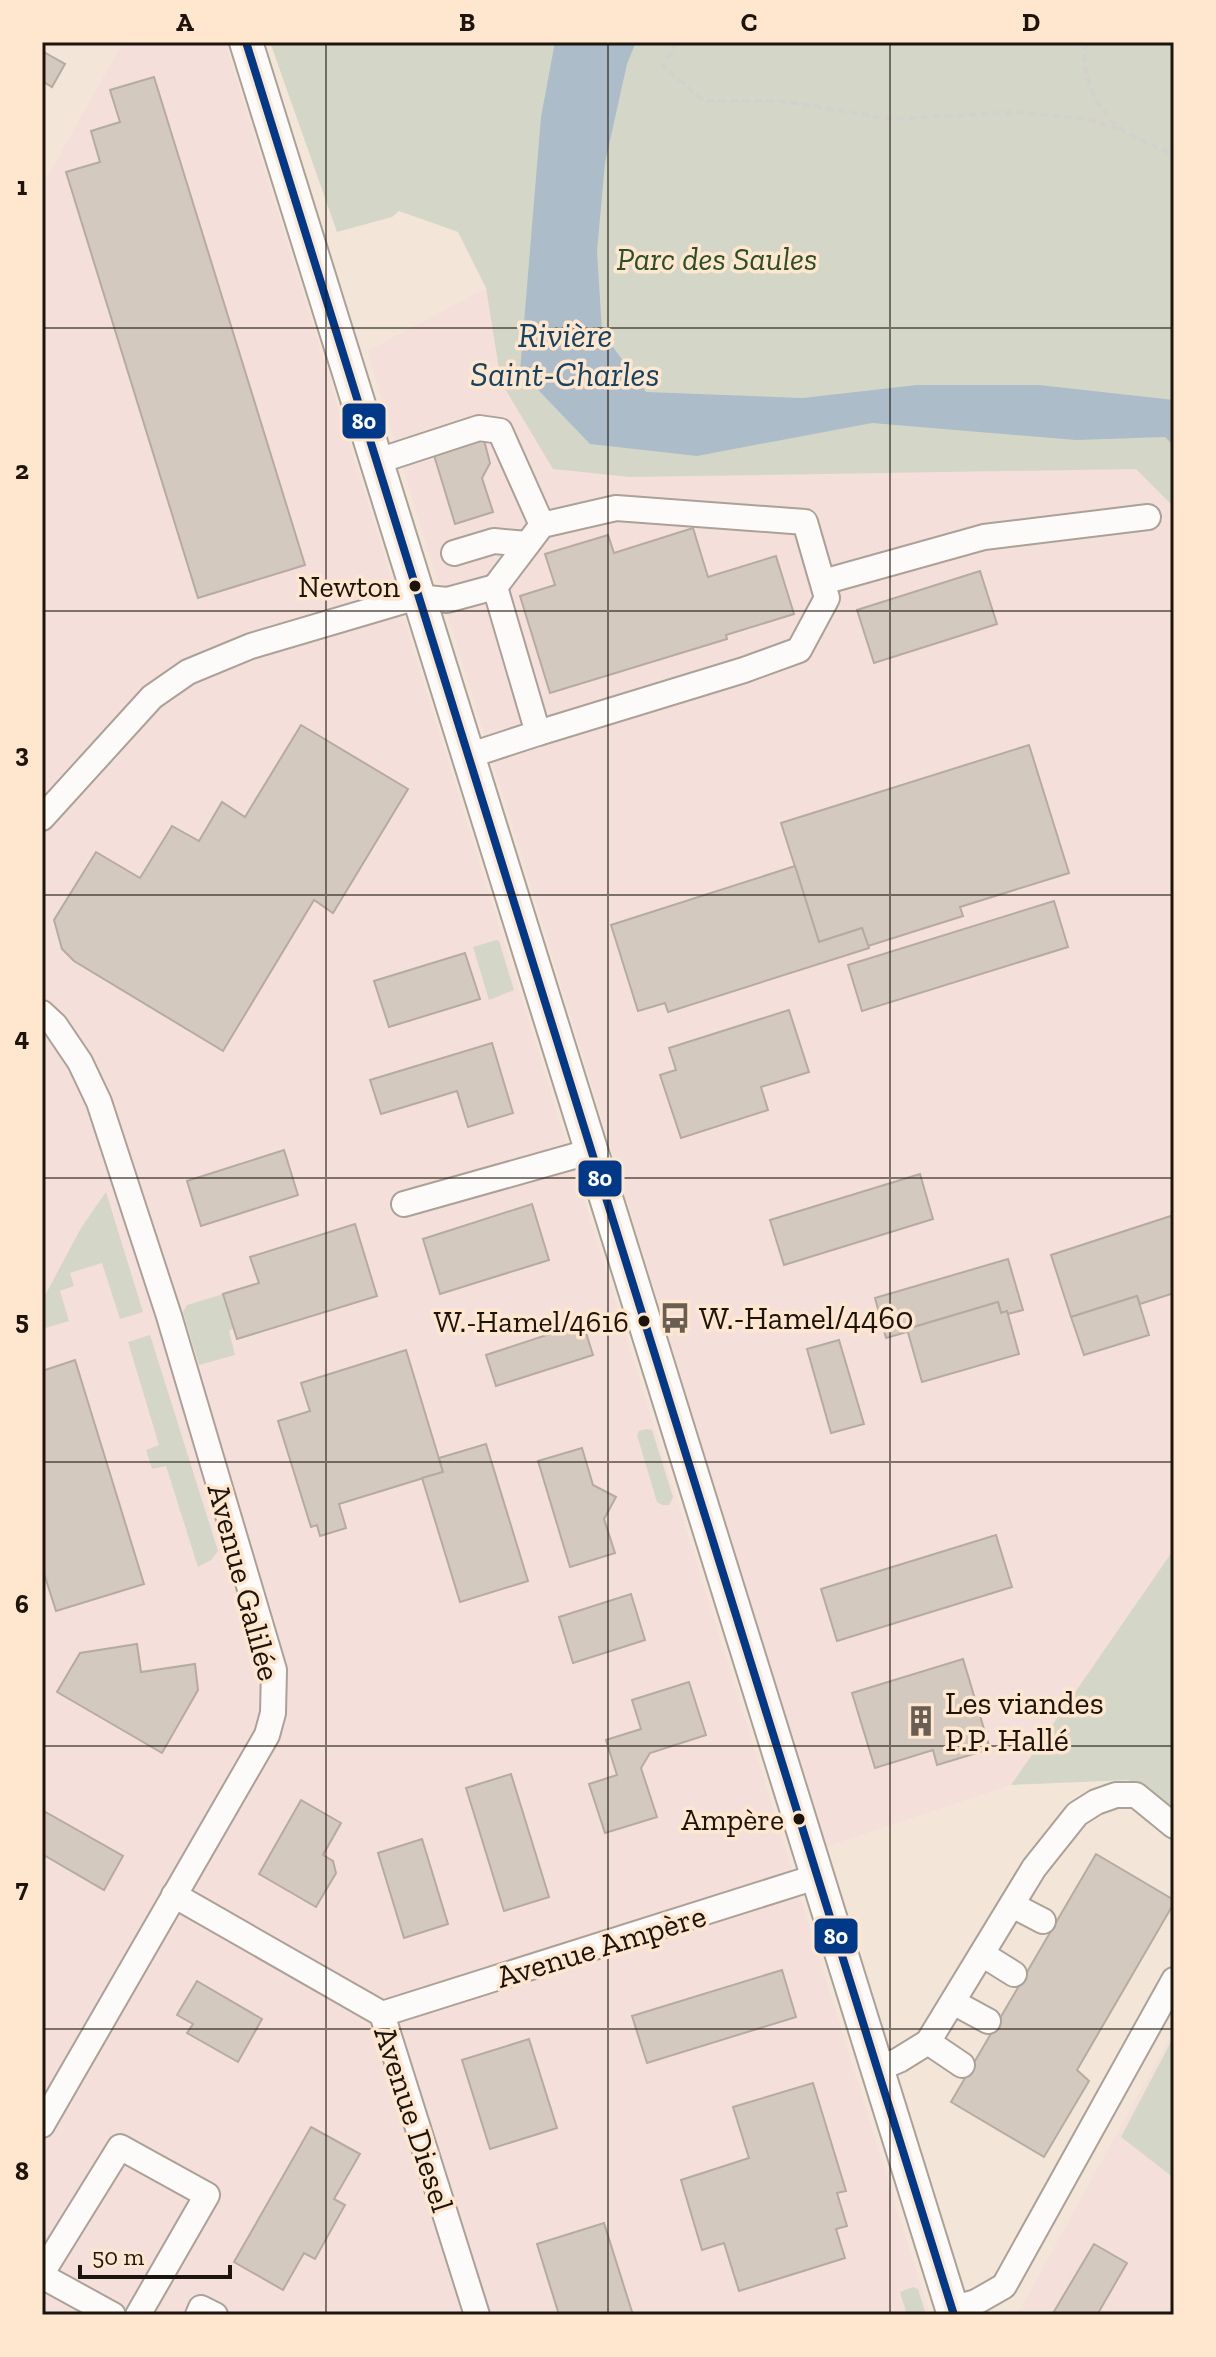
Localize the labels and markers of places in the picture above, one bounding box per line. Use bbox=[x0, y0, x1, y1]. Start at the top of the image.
place label: Newton bbox=[298, 569, 400, 605]
marker: Newton bbox=[407, 578, 423, 594]
place label: W.-Hamel/4460 bbox=[699, 1299, 914, 1337]
bus stop icon: W.-Hamel/4460 bbox=[658, 1301, 692, 1335]
place label: W.-Hamel/4616 bbox=[434, 1304, 629, 1340]
marker: W.-Hamel/4616 bbox=[636, 1313, 652, 1329]
place label: Les viandes P.P. Hallé bbox=[945, 1684, 1104, 1759]
building icon: Les viandes P.P. Hallé bbox=[904, 1704, 938, 1738]
place label: Ampère bbox=[681, 1802, 784, 1838]
marker: Ampère bbox=[791, 1811, 807, 1827]

